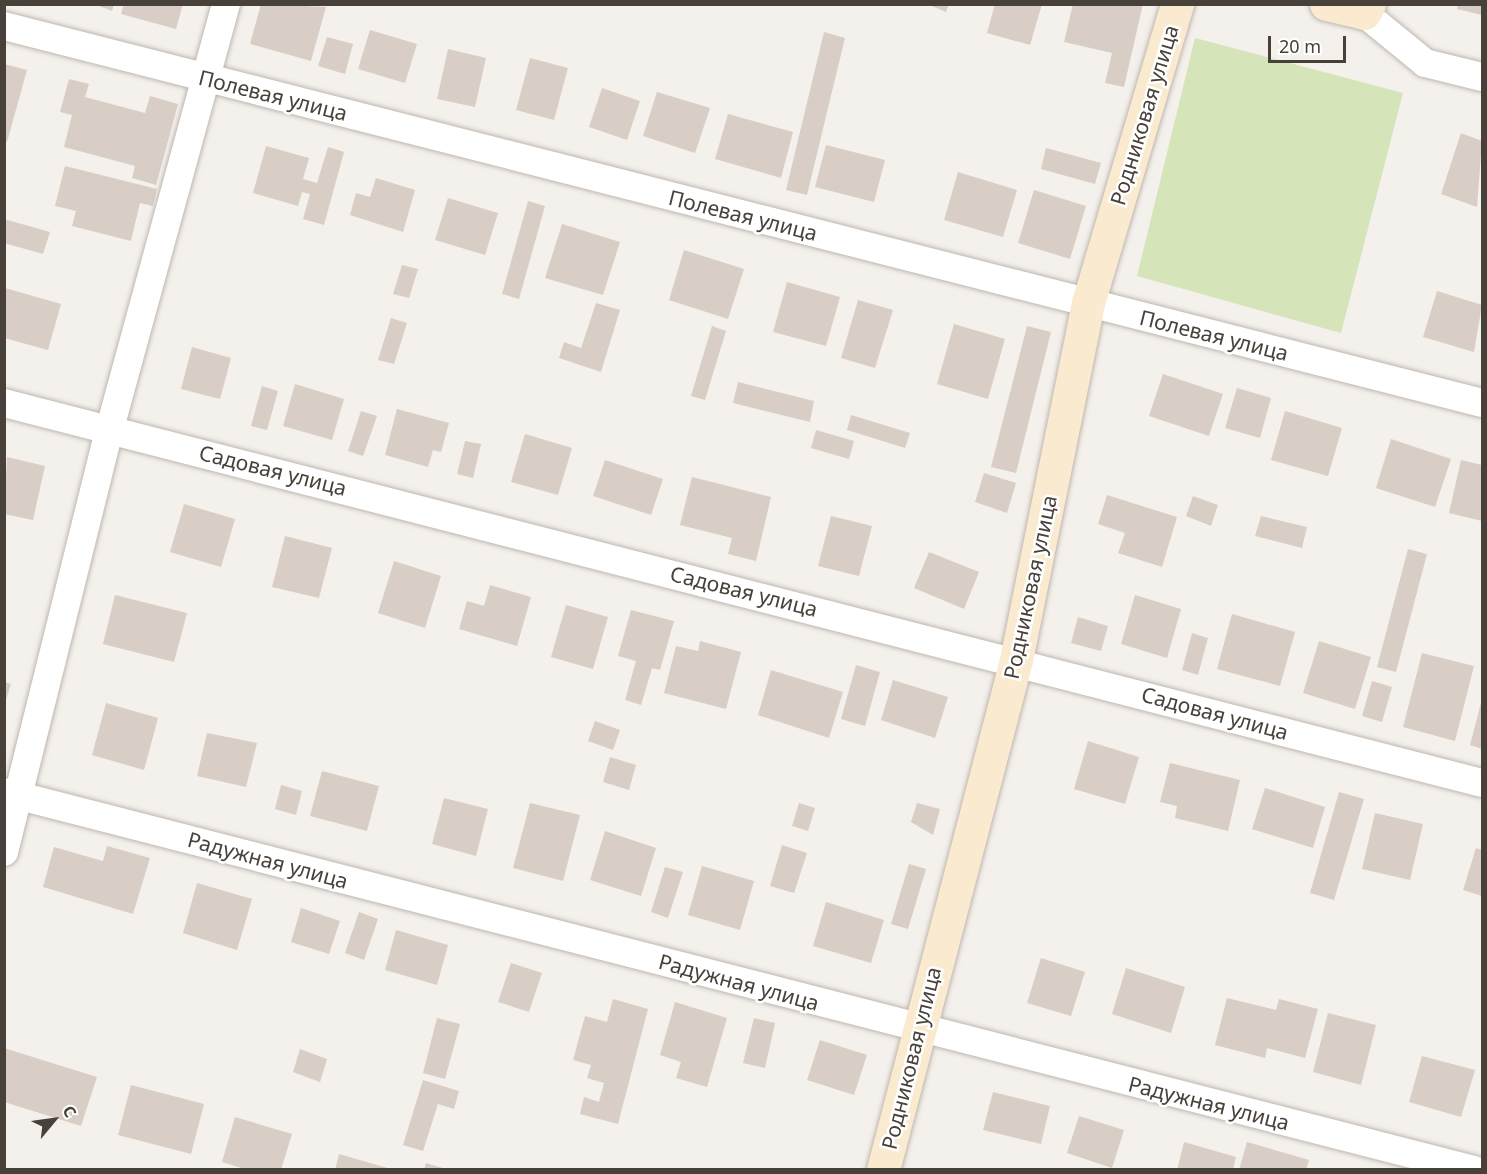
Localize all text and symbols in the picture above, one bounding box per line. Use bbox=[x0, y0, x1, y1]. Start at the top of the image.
street label: Родниковая улица bbox=[1105, 22, 1183, 208]
scale bar bbox=[1271, 24, 1349, 62]
text: 20 m bbox=[1279, 34, 1321, 58]
street label: Полевая улица bbox=[196, 64, 350, 126]
street label: Полевая улица bbox=[666, 184, 820, 246]
street label: Полевая улица bbox=[1137, 304, 1291, 366]
street label: Садовая улица bbox=[197, 440, 349, 500]
street label: Родниковая улица bbox=[998, 493, 1062, 681]
street label: Садовая улица bbox=[668, 561, 820, 621]
street label: Садовая улица bbox=[1139, 681, 1291, 745]
street label: Радужная улица bbox=[185, 826, 351, 894]
street label: Радужная улица bbox=[656, 948, 822, 1016]
street label: Родниковая улица bbox=[876, 964, 946, 1152]
street label: Радужная улица bbox=[1126, 1071, 1292, 1135]
north arrow bbox=[24, 1090, 84, 1150]
text: С bbox=[58, 1101, 82, 1121]

